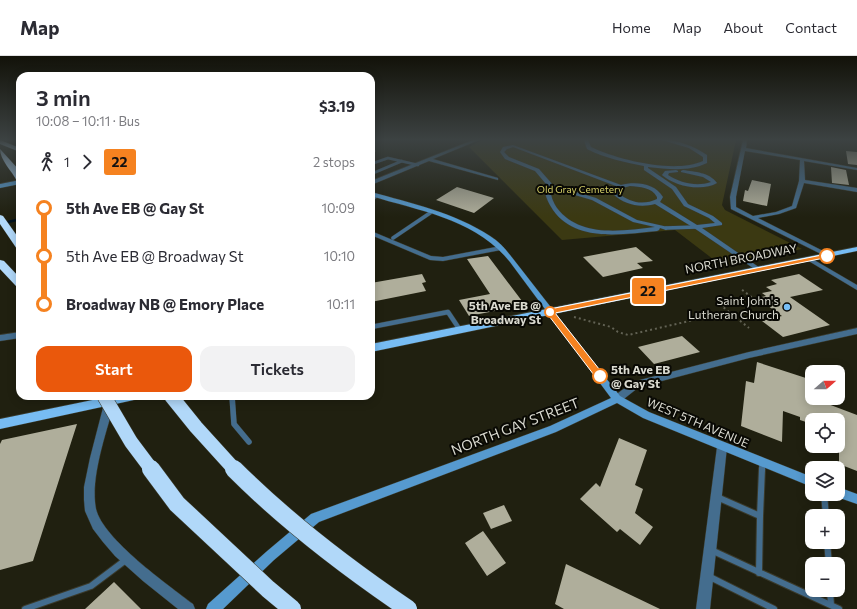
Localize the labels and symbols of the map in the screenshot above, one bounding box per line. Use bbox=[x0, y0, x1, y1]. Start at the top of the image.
park label: Old Gray Cemetery bbox=[537, 183, 623, 195]
street label: NORTH BROADWAY bbox=[684, 240, 798, 276]
unlabelled marker bbox=[819, 248, 835, 264]
line badge: 22 bbox=[630, 278, 666, 304]
place label: Saint John's Lutheran Church bbox=[688, 293, 779, 321]
place label: 5th Ave EB @ Broadway St bbox=[469, 298, 541, 326]
marker: Saint John's Lutheran Church bbox=[782, 302, 792, 312]
marker: 5th Ave EB @ Broadway St bbox=[544, 306, 556, 318]
place label: 5th Ave EB @ Gay St bbox=[611, 362, 670, 390]
north arrow bbox=[805, 365, 845, 405]
marker: 5th Ave EB @ Gay St bbox=[592, 368, 608, 384]
street label: NORTH GAY STREET bbox=[449, 394, 581, 458]
street label: WEST 5TH AVENUE bbox=[645, 394, 751, 450]

